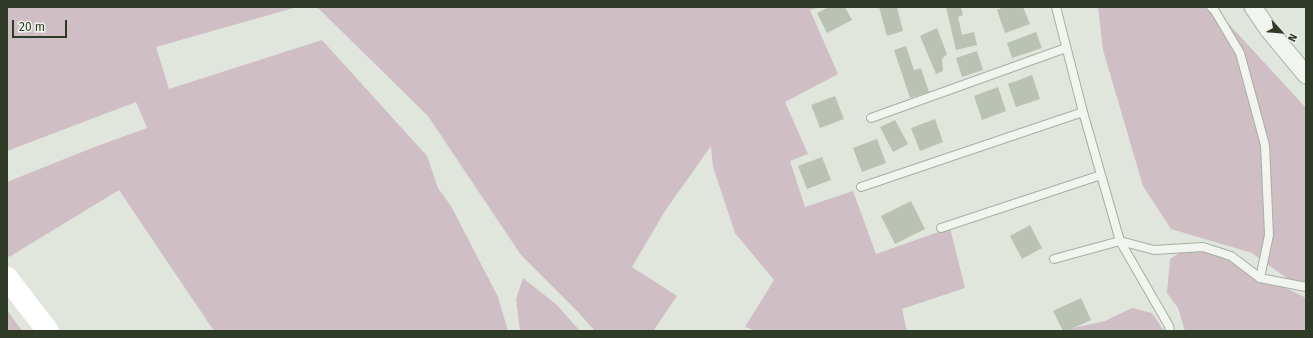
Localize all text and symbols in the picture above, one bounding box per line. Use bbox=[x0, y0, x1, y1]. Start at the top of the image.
scale bar bbox=[14, 12, 69, 38]
north arrow bbox=[1261, 12, 1301, 52]
text: 20 m bbox=[19, 20, 45, 34]
text: N bbox=[1285, 31, 1300, 44]

